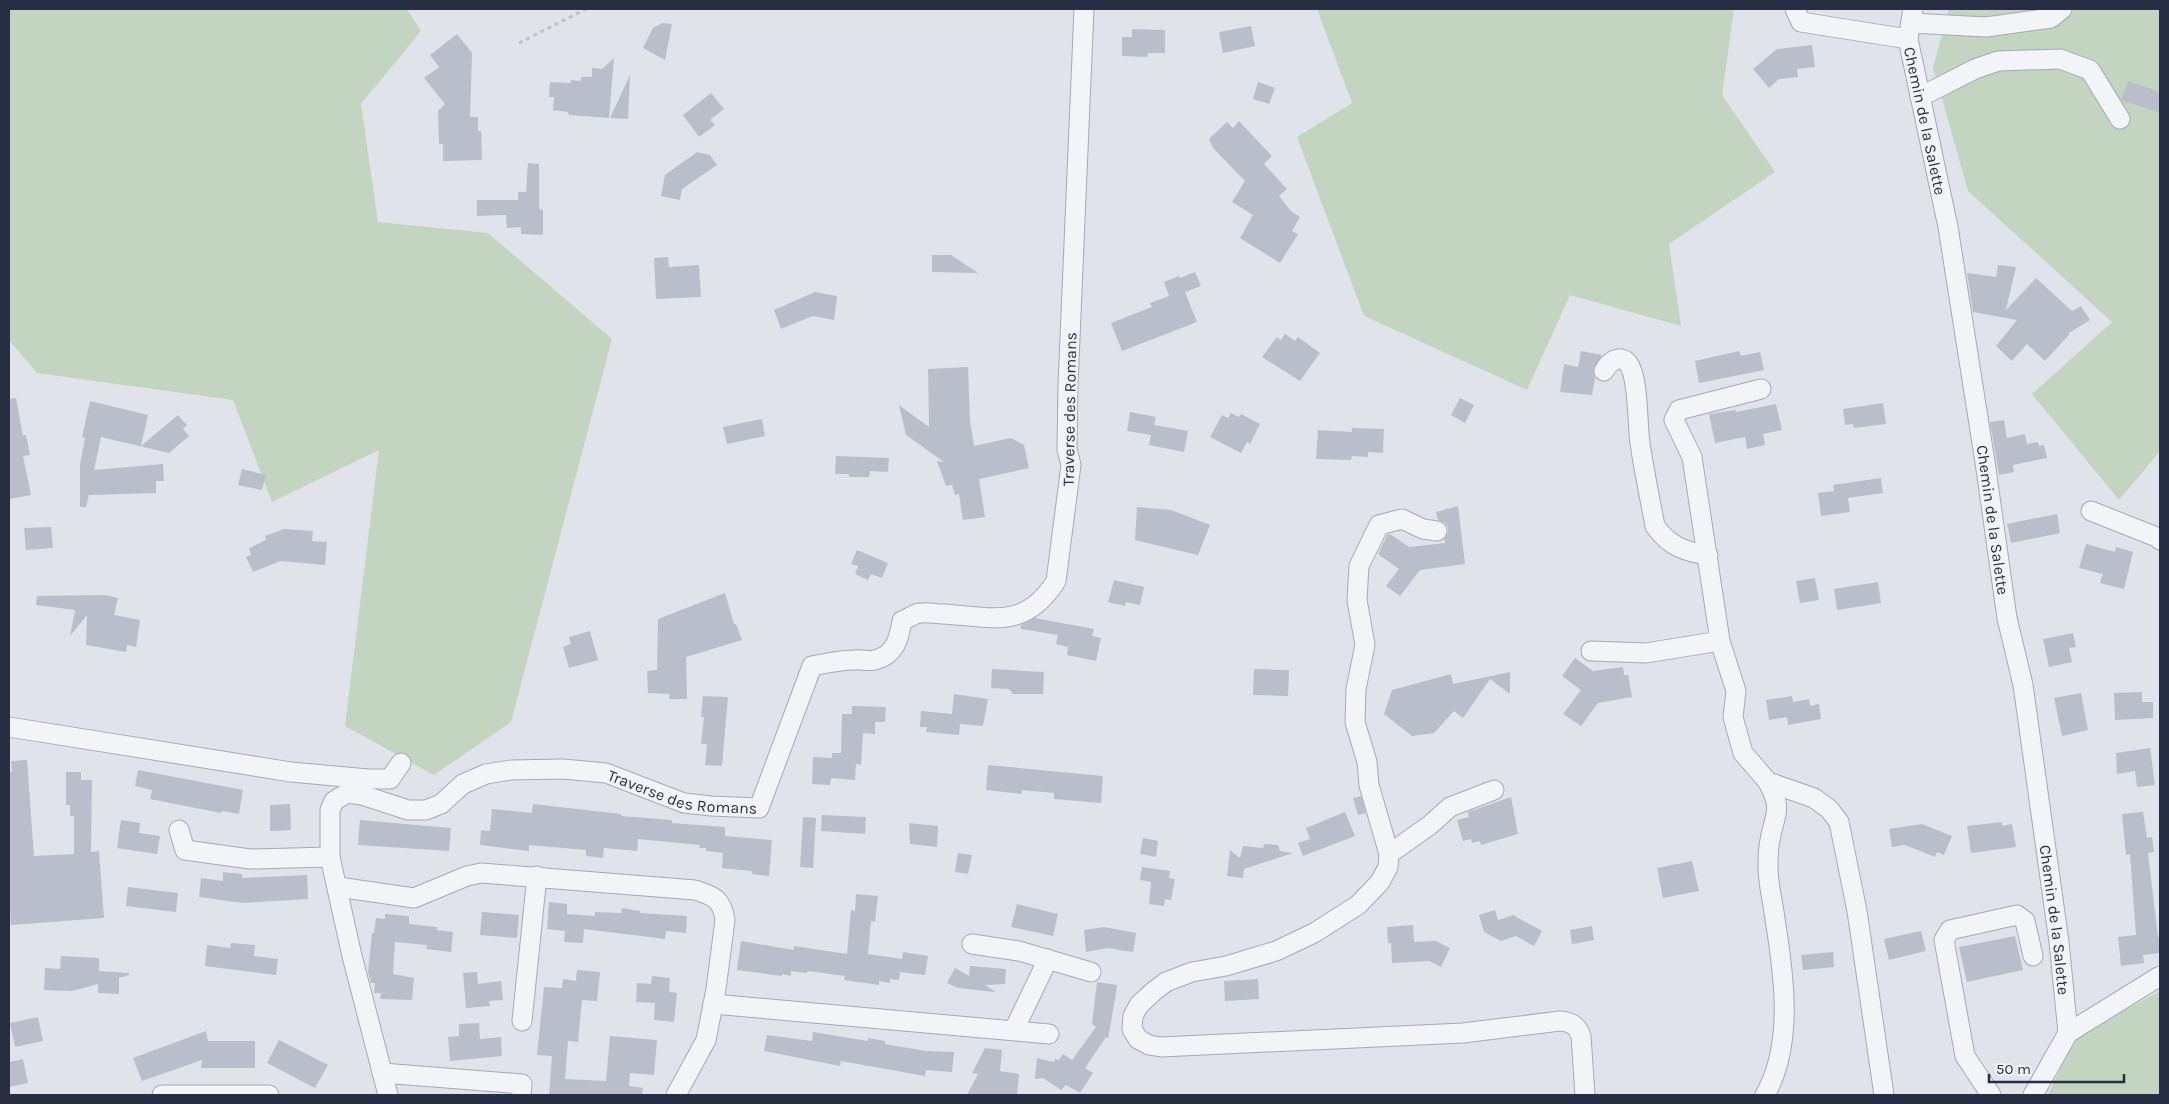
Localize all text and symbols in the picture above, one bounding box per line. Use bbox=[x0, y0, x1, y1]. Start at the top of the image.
street label: Chemin de la Salette bbox=[1900, 45, 1950, 197]
street label: Traverse des Romans bbox=[1059, 332, 1080, 486]
street label: Chemin de la Salette bbox=[1972, 444, 2013, 596]
street label: Traverse des Romans bbox=[605, 766, 758, 818]
street label: Chemin de la Salette bbox=[2036, 844, 2073, 996]
scale bar bbox=[1989, 1052, 2124, 1084]
text: 50 m bbox=[1996, 1060, 2031, 1078]

